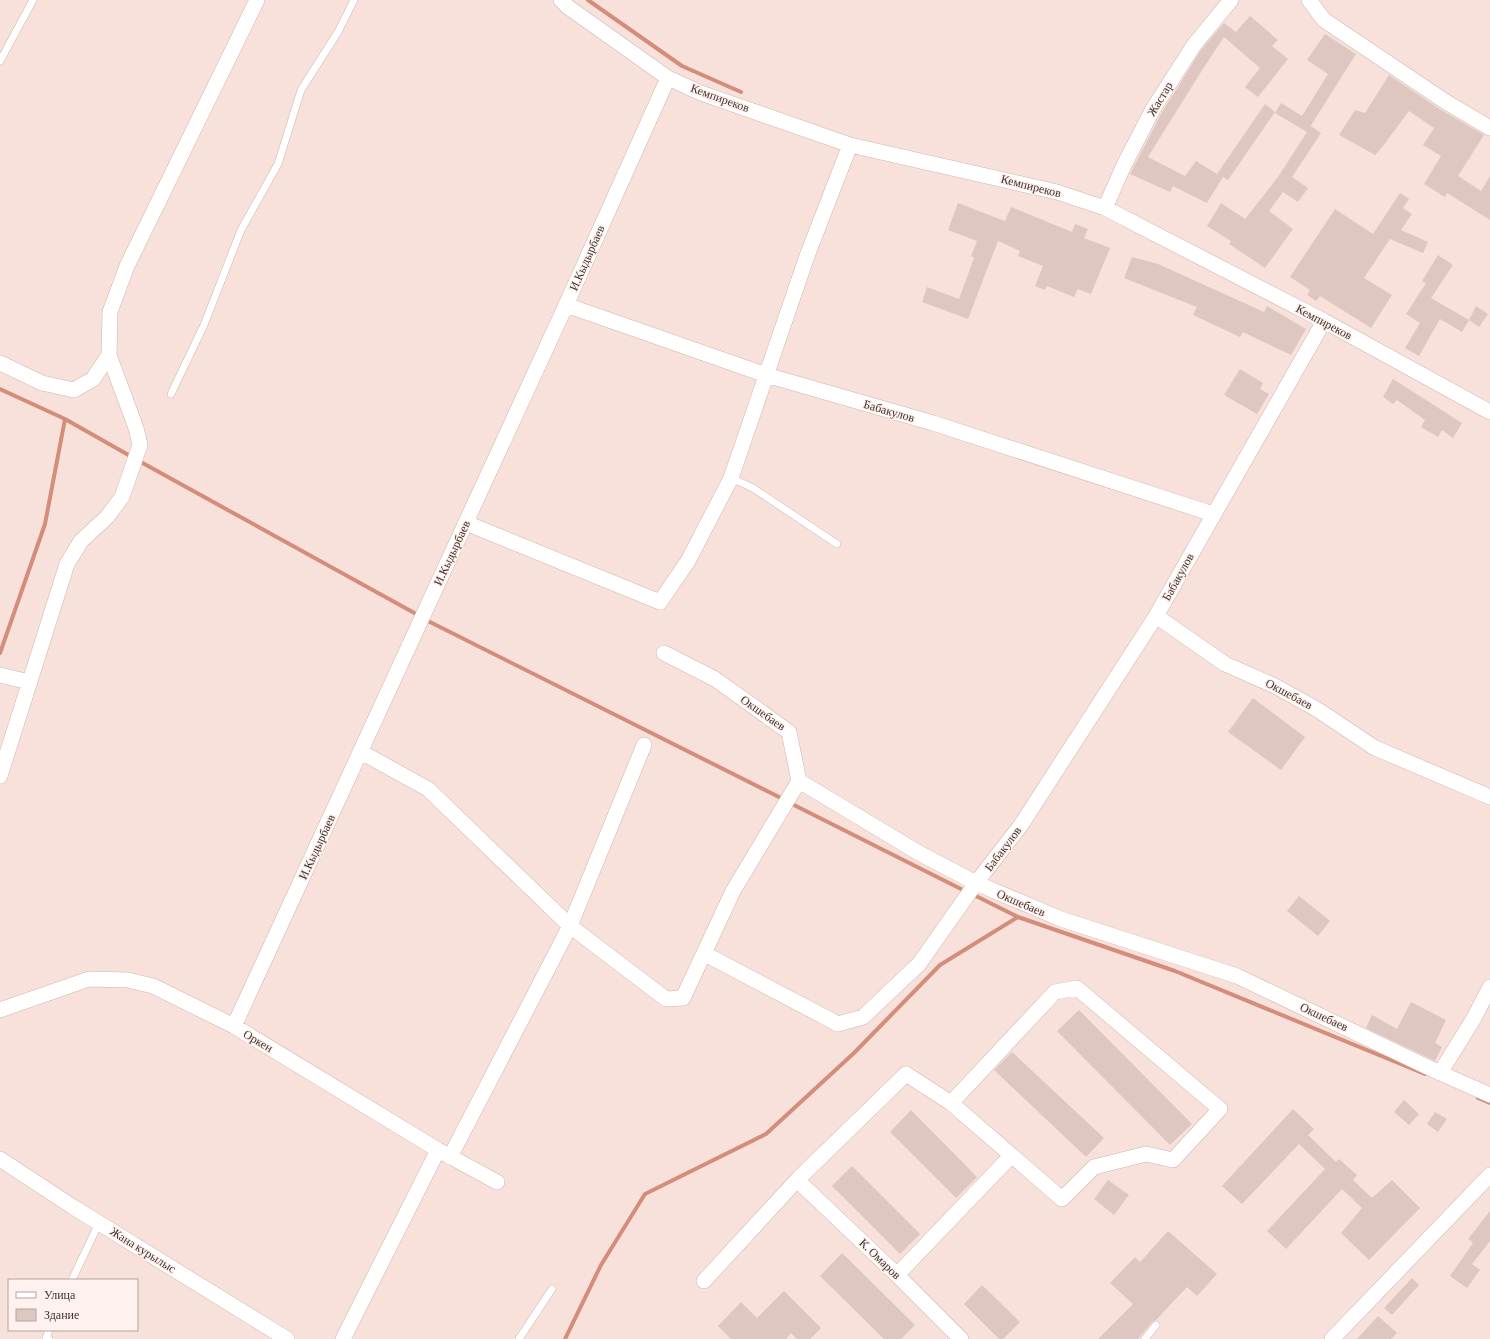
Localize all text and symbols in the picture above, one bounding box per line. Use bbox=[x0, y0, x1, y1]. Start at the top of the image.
street label: Жастар bbox=[1144, 79, 1176, 119]
street label: Кемпиреков bbox=[689, 81, 752, 115]
street label: Кемпиреков bbox=[999, 172, 1063, 200]
street label: И.Кыдырбаев bbox=[566, 223, 608, 293]
street label: Кемпиреков bbox=[1294, 301, 1355, 343]
street label: Бабакулов bbox=[862, 397, 916, 425]
street label: И.Кыдырбаев bbox=[431, 518, 473, 588]
street label: Бабакулов bbox=[1159, 550, 1197, 603]
street label: Окшебаев bbox=[1263, 676, 1315, 712]
street label: Окшебаев bbox=[738, 692, 788, 734]
street label: И.Кыдырбаев bbox=[296, 812, 338, 882]
street label: Бабакулов bbox=[982, 824, 1025, 874]
street label: Окшебаев bbox=[995, 886, 1048, 920]
street label: Окшебаев bbox=[1298, 1000, 1351, 1034]
street label: Оркен bbox=[241, 1027, 276, 1056]
street label: Жана курылыс bbox=[108, 1224, 178, 1276]
street label: К. Омаров bbox=[856, 1236, 904, 1282]
legend bbox=[8, 1279, 138, 1331]
text: Улица bbox=[44, 1288, 76, 1302]
text: Здание bbox=[44, 1308, 79, 1322]

